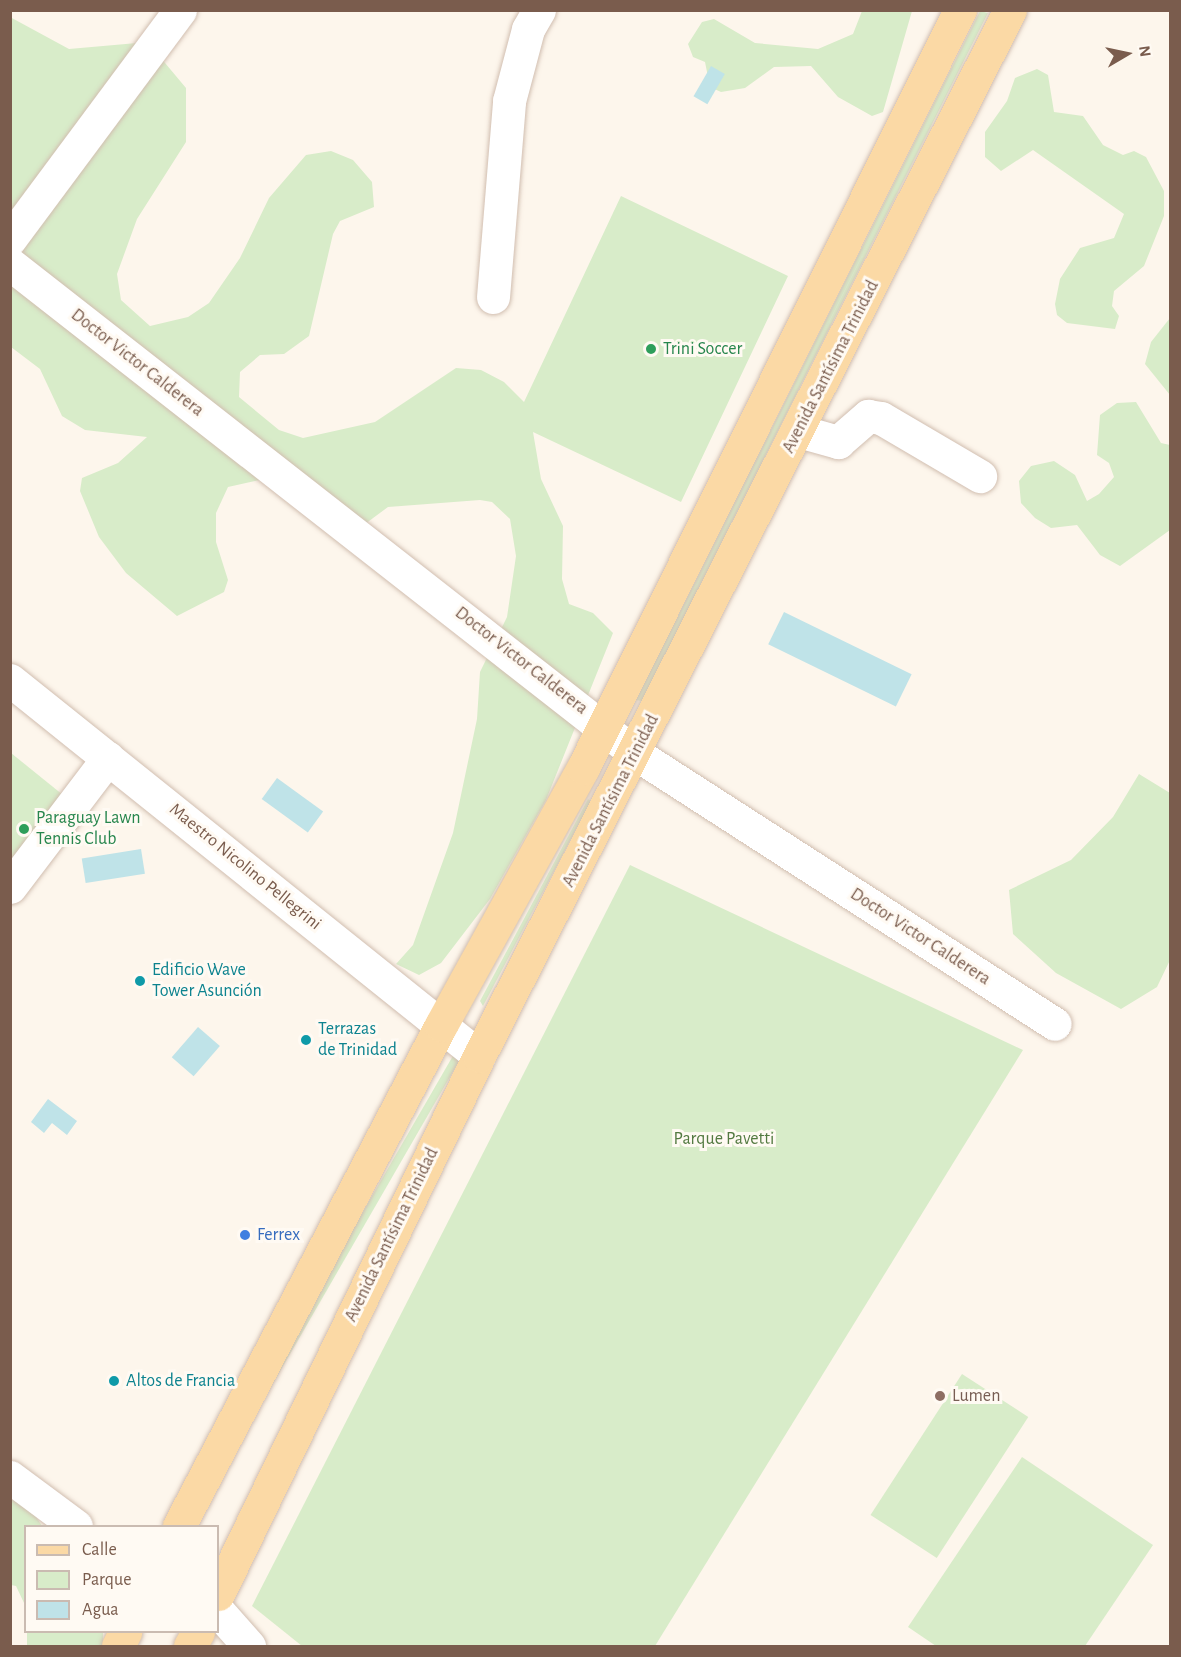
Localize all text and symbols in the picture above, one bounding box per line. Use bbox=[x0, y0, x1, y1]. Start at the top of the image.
north arrow bbox=[1097, 24, 1157, 84]
text: N bbox=[1136, 44, 1154, 58]
street label: Avenida Santísima Trinidad bbox=[778, 277, 884, 457]
street label: Doctor Victor Calderera bbox=[66, 304, 208, 422]
place label: Trini Soccer bbox=[663, 338, 742, 360]
marker: Trini Soccer bbox=[644, 342, 658, 356]
street label: Doctor Victor Calderera bbox=[450, 602, 592, 720]
street label: Avenida Santísima Trinidad bbox=[558, 711, 664, 891]
street label: Maestro Nicolino Pellegrini bbox=[165, 799, 325, 935]
place label: Paraguay Lawn Tennis Club bbox=[36, 808, 141, 850]
marker: Paraguay Lawn Tennis Club bbox=[17, 822, 31, 836]
street label: Doctor Victor Calderera bbox=[846, 884, 994, 990]
place label: Edificio Wave Tower Asunción bbox=[152, 960, 262, 1002]
marker: Edificio Wave Tower Asunción bbox=[133, 974, 147, 988]
place label: Terrazas de Trinidad bbox=[318, 1019, 397, 1062]
marker: Terrazas de Trinidad bbox=[299, 1033, 313, 1047]
park label: Parque Pavetti bbox=[674, 1128, 774, 1150]
street label: Avenida Santísima Trinidad bbox=[340, 1145, 444, 1325]
place label: Ferrex bbox=[257, 1224, 300, 1246]
marker: Ferrex bbox=[238, 1228, 252, 1242]
place label: Altos de Francia bbox=[126, 1370, 235, 1392]
marker: Altos de Francia bbox=[107, 1374, 121, 1388]
place label: Lumen bbox=[952, 1385, 1000, 1407]
marker: Lumen bbox=[933, 1389, 947, 1403]
legend bbox=[24, 1525, 219, 1633]
text: Calle bbox=[82, 1541, 117, 1559]
text: Parque bbox=[82, 1571, 131, 1589]
text: Agua bbox=[82, 1601, 119, 1619]

